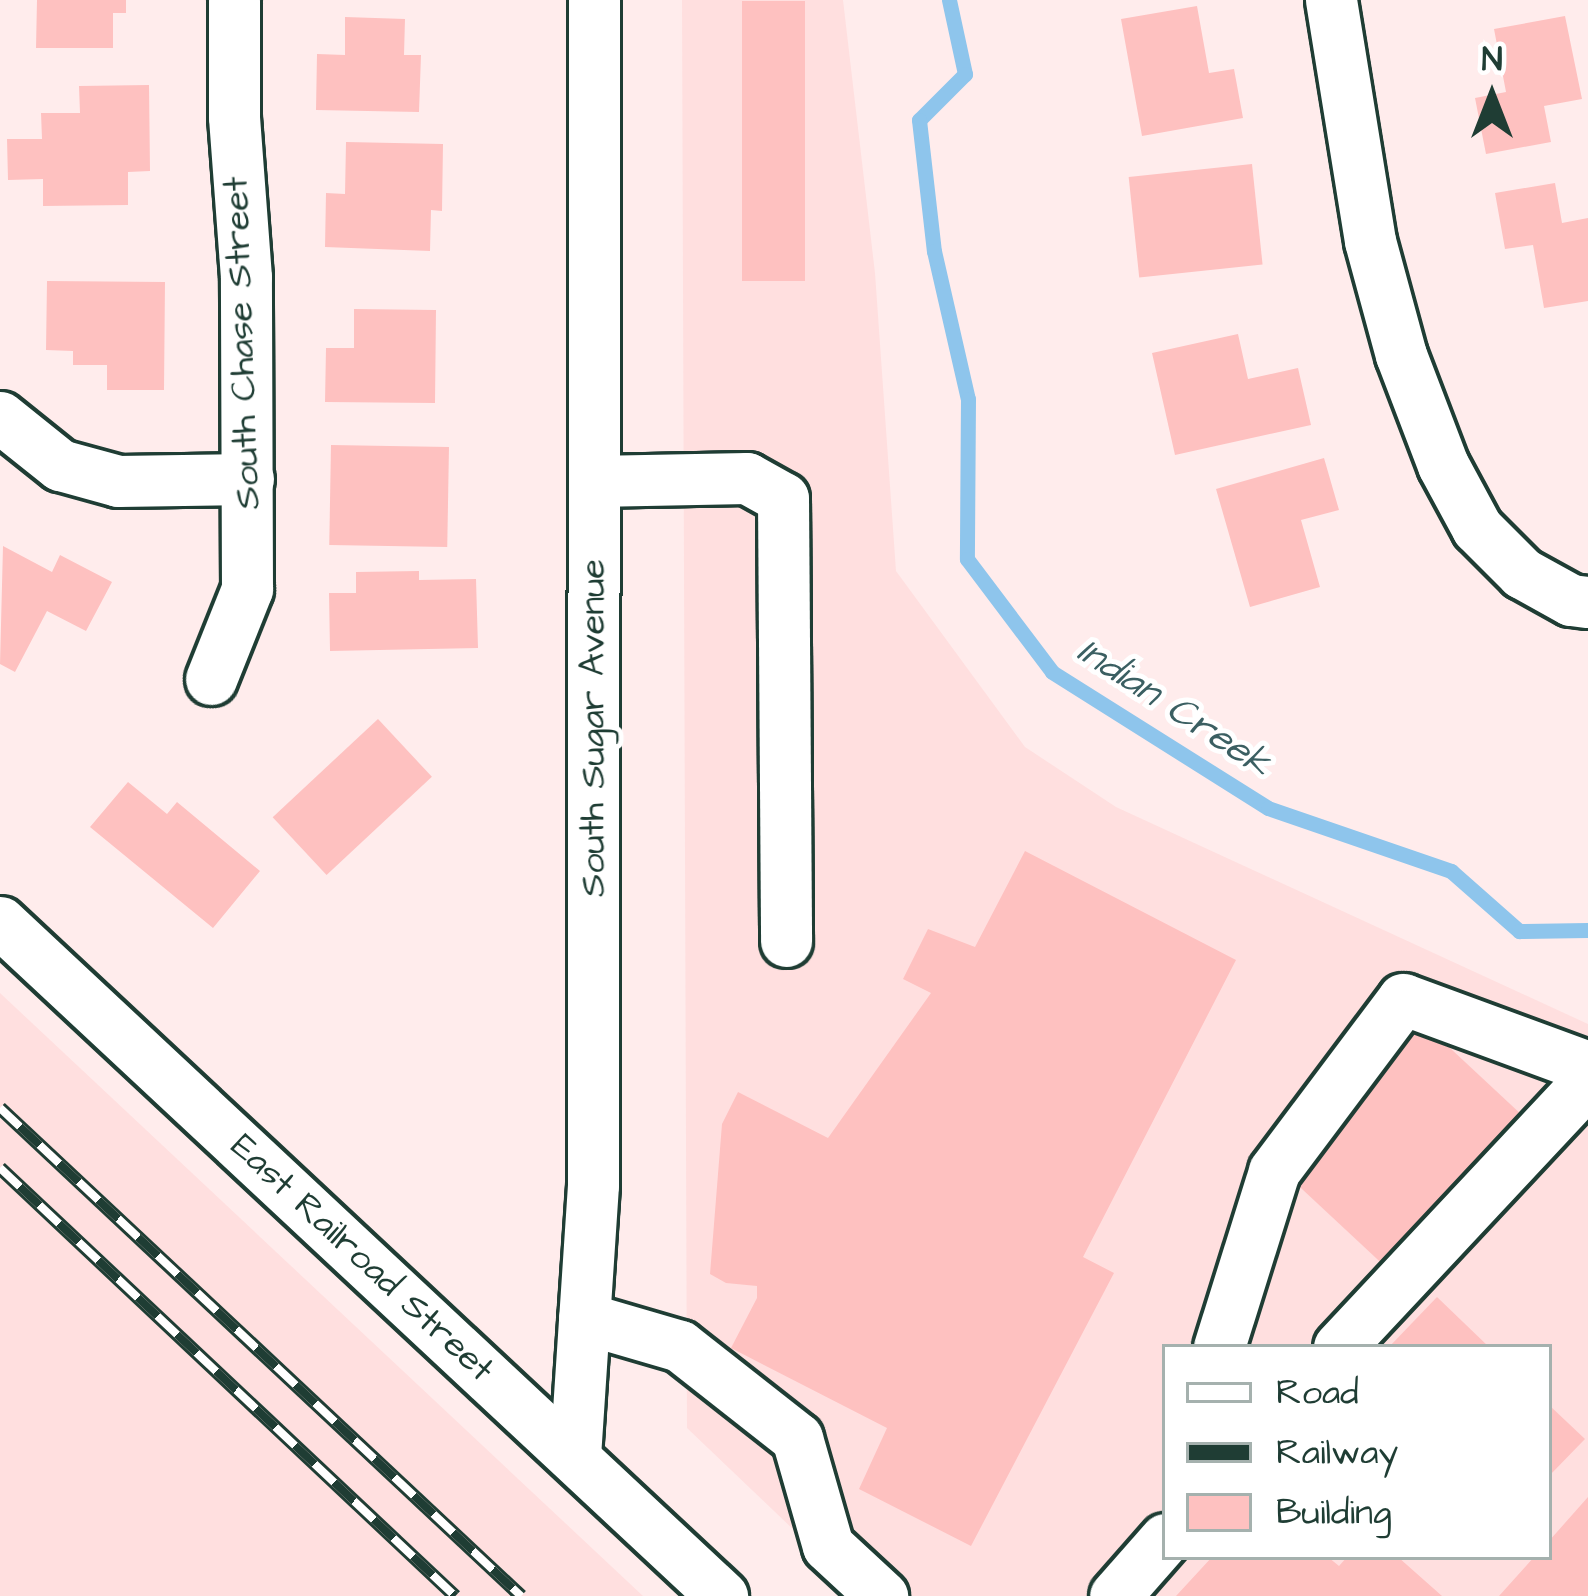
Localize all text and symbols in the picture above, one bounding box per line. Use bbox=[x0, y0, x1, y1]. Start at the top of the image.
north arrow bbox=[1432, 36, 1552, 156]
text: N bbox=[1482, 37, 1502, 83]
street label: South Chase Street bbox=[215, 176, 269, 510]
street label: South Sugar Avenue bbox=[571, 559, 615, 897]
water label: Indian Creek bbox=[1068, 628, 1280, 788]
street label: East Railroad Street bbox=[221, 1125, 503, 1391]
legend bbox=[1162, 1344, 1552, 1560]
text: Road bbox=[1276, 1367, 1359, 1418]
text: Railway bbox=[1276, 1427, 1398, 1478]
text: Building bbox=[1276, 1487, 1391, 1538]

